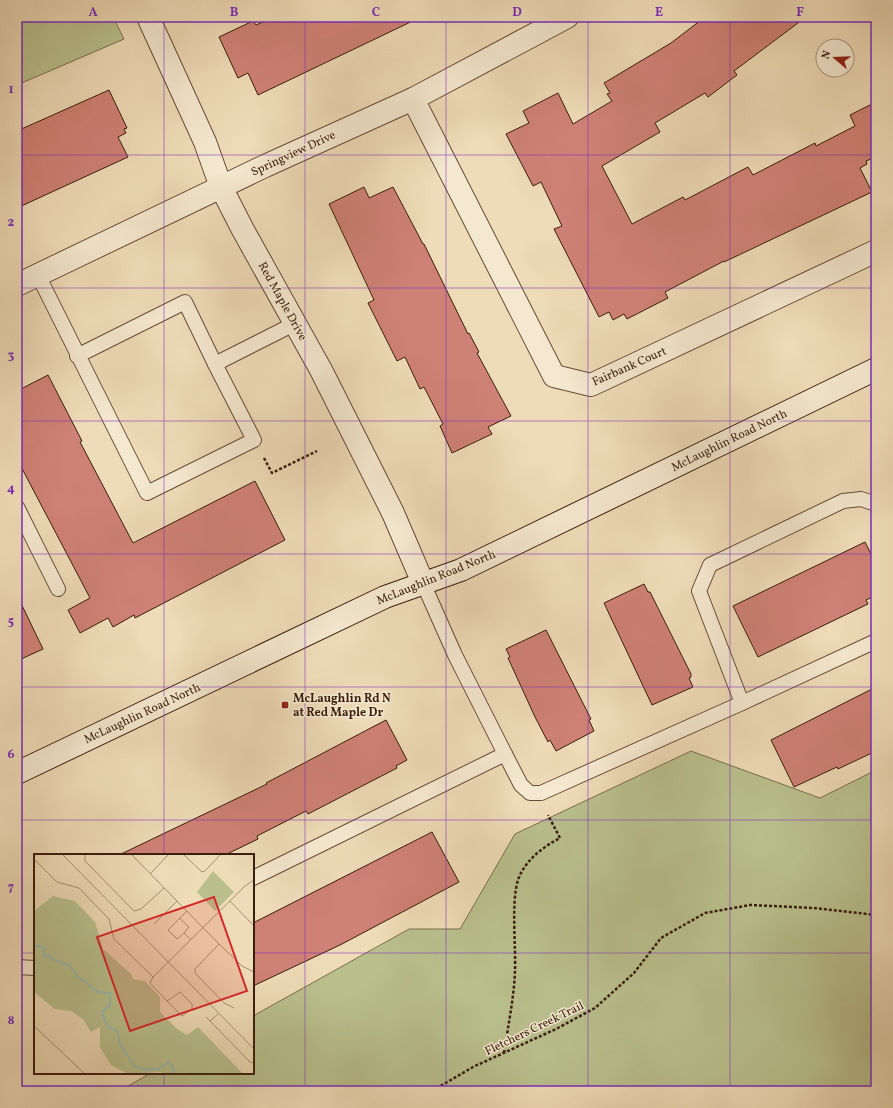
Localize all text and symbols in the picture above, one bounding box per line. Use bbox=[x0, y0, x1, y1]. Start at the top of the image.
text: A bbox=[88, 4, 98, 22]
text: B bbox=[230, 4, 239, 22]
text: C bbox=[372, 4, 380, 22]
text: D bbox=[512, 4, 522, 22]
text: E bbox=[655, 4, 663, 22]
text: F bbox=[796, 4, 804, 22]
north arrow bbox=[815, 38, 855, 78]
text: N bbox=[819, 49, 835, 61]
text: 1 bbox=[8, 81, 14, 99]
street label: Springview Drive bbox=[249, 127, 339, 181]
text: 2 bbox=[8, 214, 15, 232]
street label: Red Maple Drive bbox=[254, 259, 311, 344]
street label: Fairbank Court bbox=[590, 343, 669, 390]
text: 3 bbox=[8, 347, 15, 365]
street label: McLaughlin Road North bbox=[669, 406, 790, 476]
text: 4 bbox=[7, 480, 15, 498]
street label: McLaughlin Road North bbox=[375, 547, 498, 609]
text: 5 bbox=[8, 613, 14, 631]
street label: McLaughlin Road North bbox=[81, 680, 203, 748]
place label: McLaughlin Rd N at Red Maple Dr bbox=[293, 691, 391, 721]
marker: McLaughlin Rd N at Red Maple Dr bbox=[280, 700, 290, 710]
text: 6 bbox=[7, 746, 15, 764]
inset map bbox=[34, 854, 254, 1074]
text: 7 bbox=[8, 879, 14, 897]
street label: Fletchers Creek Trail bbox=[482, 998, 587, 1060]
text: 8 bbox=[7, 1012, 15, 1030]

